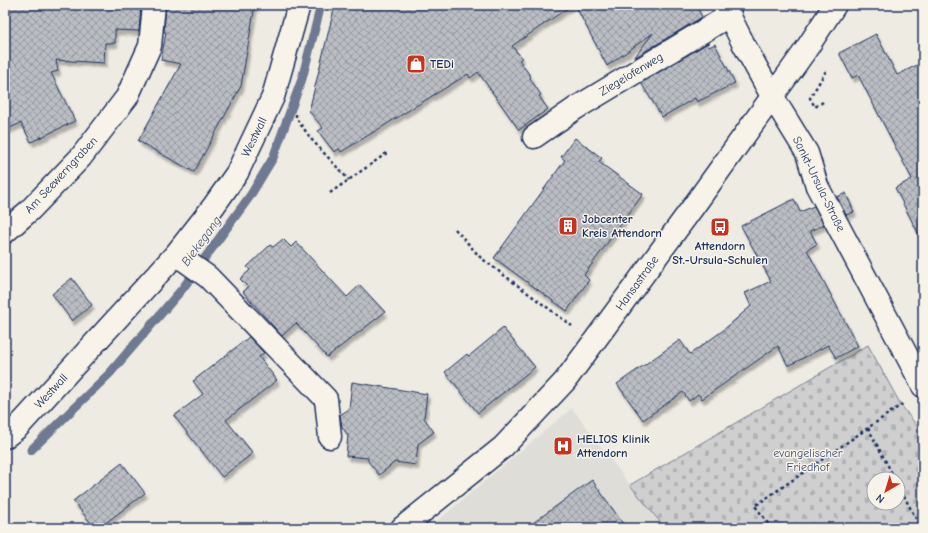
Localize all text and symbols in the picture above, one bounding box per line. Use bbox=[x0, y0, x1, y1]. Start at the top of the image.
street label: Ziegelofenweg bbox=[596, 49, 666, 99]
shop icon: TEDi bbox=[405, 53, 427, 75]
place label: TEDi bbox=[430, 57, 454, 71]
street label: Westwall bbox=[238, 115, 270, 159]
street label: Am Seewerngraben bbox=[22, 134, 100, 216]
street label: Sankt-Ursula-Straße bbox=[790, 134, 848, 234]
place label: Jobcenter Kreis Attendorn bbox=[582, 212, 662, 240]
water label: Biekegang bbox=[178, 213, 224, 269]
building icon: Jobcenter Kreis Attendorn bbox=[557, 215, 579, 237]
bus stop icon: Attendorn St.-Ursula-Schulen bbox=[709, 216, 731, 238]
place label: Attendorn St.-Ursula-Schulen bbox=[672, 239, 768, 267]
street label: Hansastraße bbox=[612, 253, 662, 313]
street label: Westwall bbox=[31, 371, 71, 411]
place label: HELIOS Klinik Attendorn bbox=[577, 432, 650, 460]
hospital icon: HELIOS Klinik Attendorn bbox=[552, 435, 574, 457]
park label: evangelischer Friedhof bbox=[773, 446, 843, 474]
north arrow bbox=[866, 471, 906, 511]
text: N bbox=[873, 491, 887, 506]

